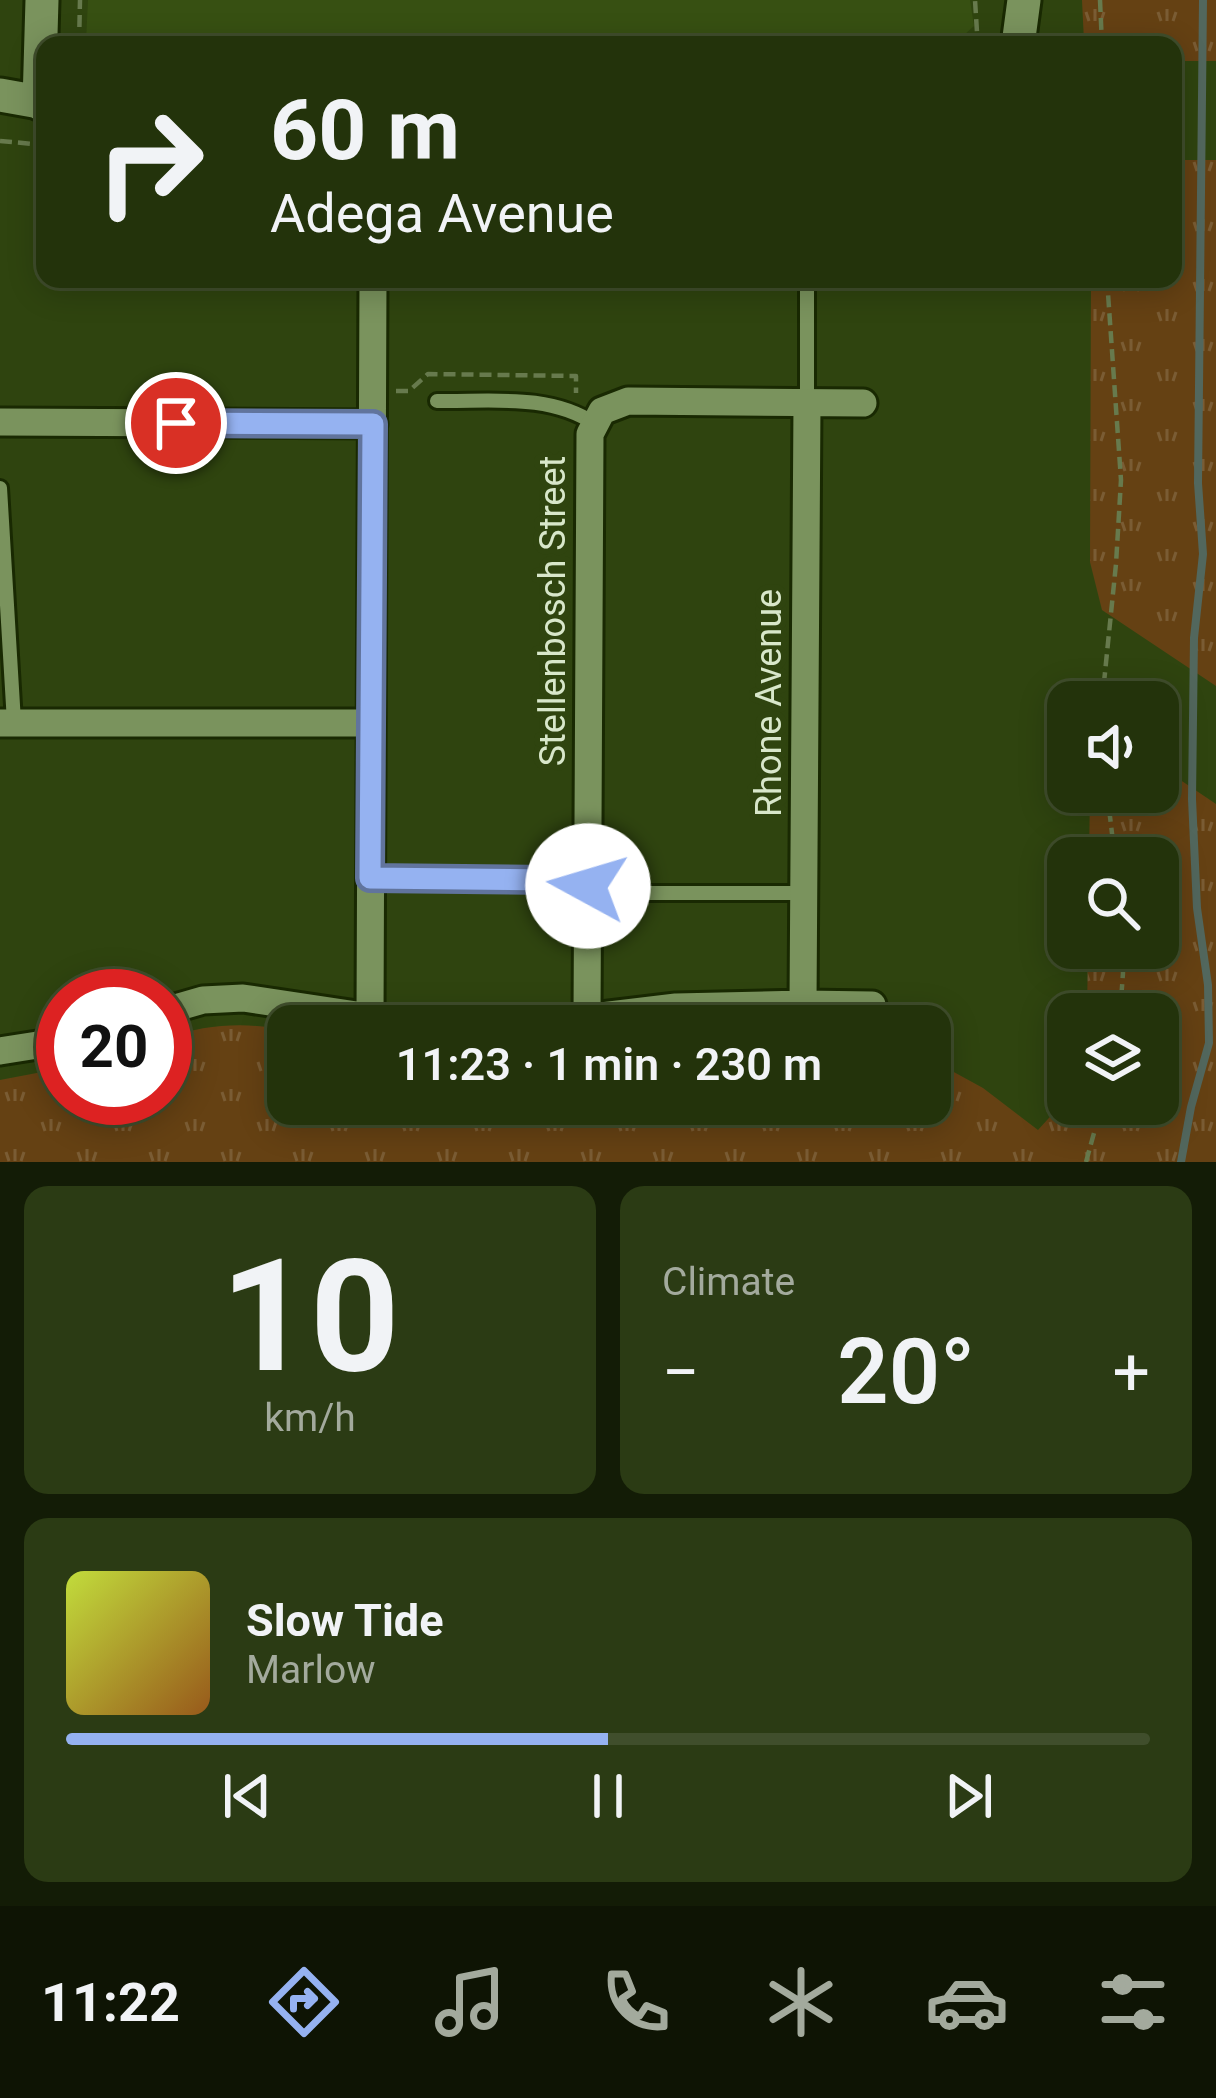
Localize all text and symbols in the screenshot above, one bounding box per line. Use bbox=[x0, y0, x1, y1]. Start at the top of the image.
text: 60 m bbox=[270, 81, 460, 180]
icon: right bbox=[72, 84, 228, 240]
text: Adega Avenue bbox=[270, 182, 614, 245]
pin bbox=[125, 372, 227, 474]
icon: arrive bbox=[143, 390, 209, 456]
street label: Stellenbosch Street bbox=[532, 456, 574, 766]
street label: Rhone Avenue bbox=[748, 589, 790, 817]
map controls bbox=[1047, 681, 1179, 1125]
button: sound bbox=[1047, 681, 1179, 813]
position arrow bbox=[525, 823, 651, 949]
button: search bbox=[1047, 837, 1179, 969]
speed limit sign: 20 bbox=[36, 969, 192, 1125]
button: layers bbox=[1047, 993, 1179, 1125]
text: 11:23 · 1 min · 230 m bbox=[396, 1038, 822, 1091]
text: 10 bbox=[220, 1225, 400, 1408]
text: Climate bbox=[662, 1259, 795, 1305]
text: 20° bbox=[837, 1320, 975, 1425]
text: − bbox=[662, 1334, 700, 1411]
text: + bbox=[1113, 1334, 1150, 1411]
text: km/h bbox=[264, 1395, 356, 1441]
text: Slow Tide bbox=[246, 1594, 444, 1647]
text: Marlow bbox=[246, 1647, 376, 1693]
icon: previous bbox=[214, 1763, 280, 1829]
icon: pause bbox=[575, 1763, 641, 1829]
icon: next bbox=[936, 1763, 1002, 1829]
icon: directions bbox=[262, 1960, 346, 2044]
icon: music bbox=[428, 1960, 512, 2044]
icon: phone bbox=[594, 1960, 678, 2044]
icon: climate bbox=[759, 1960, 843, 2044]
icon: car bbox=[925, 1960, 1009, 2044]
icon: filters bbox=[1091, 1960, 1175, 2044]
text: 11:22 bbox=[41, 1971, 180, 2034]

